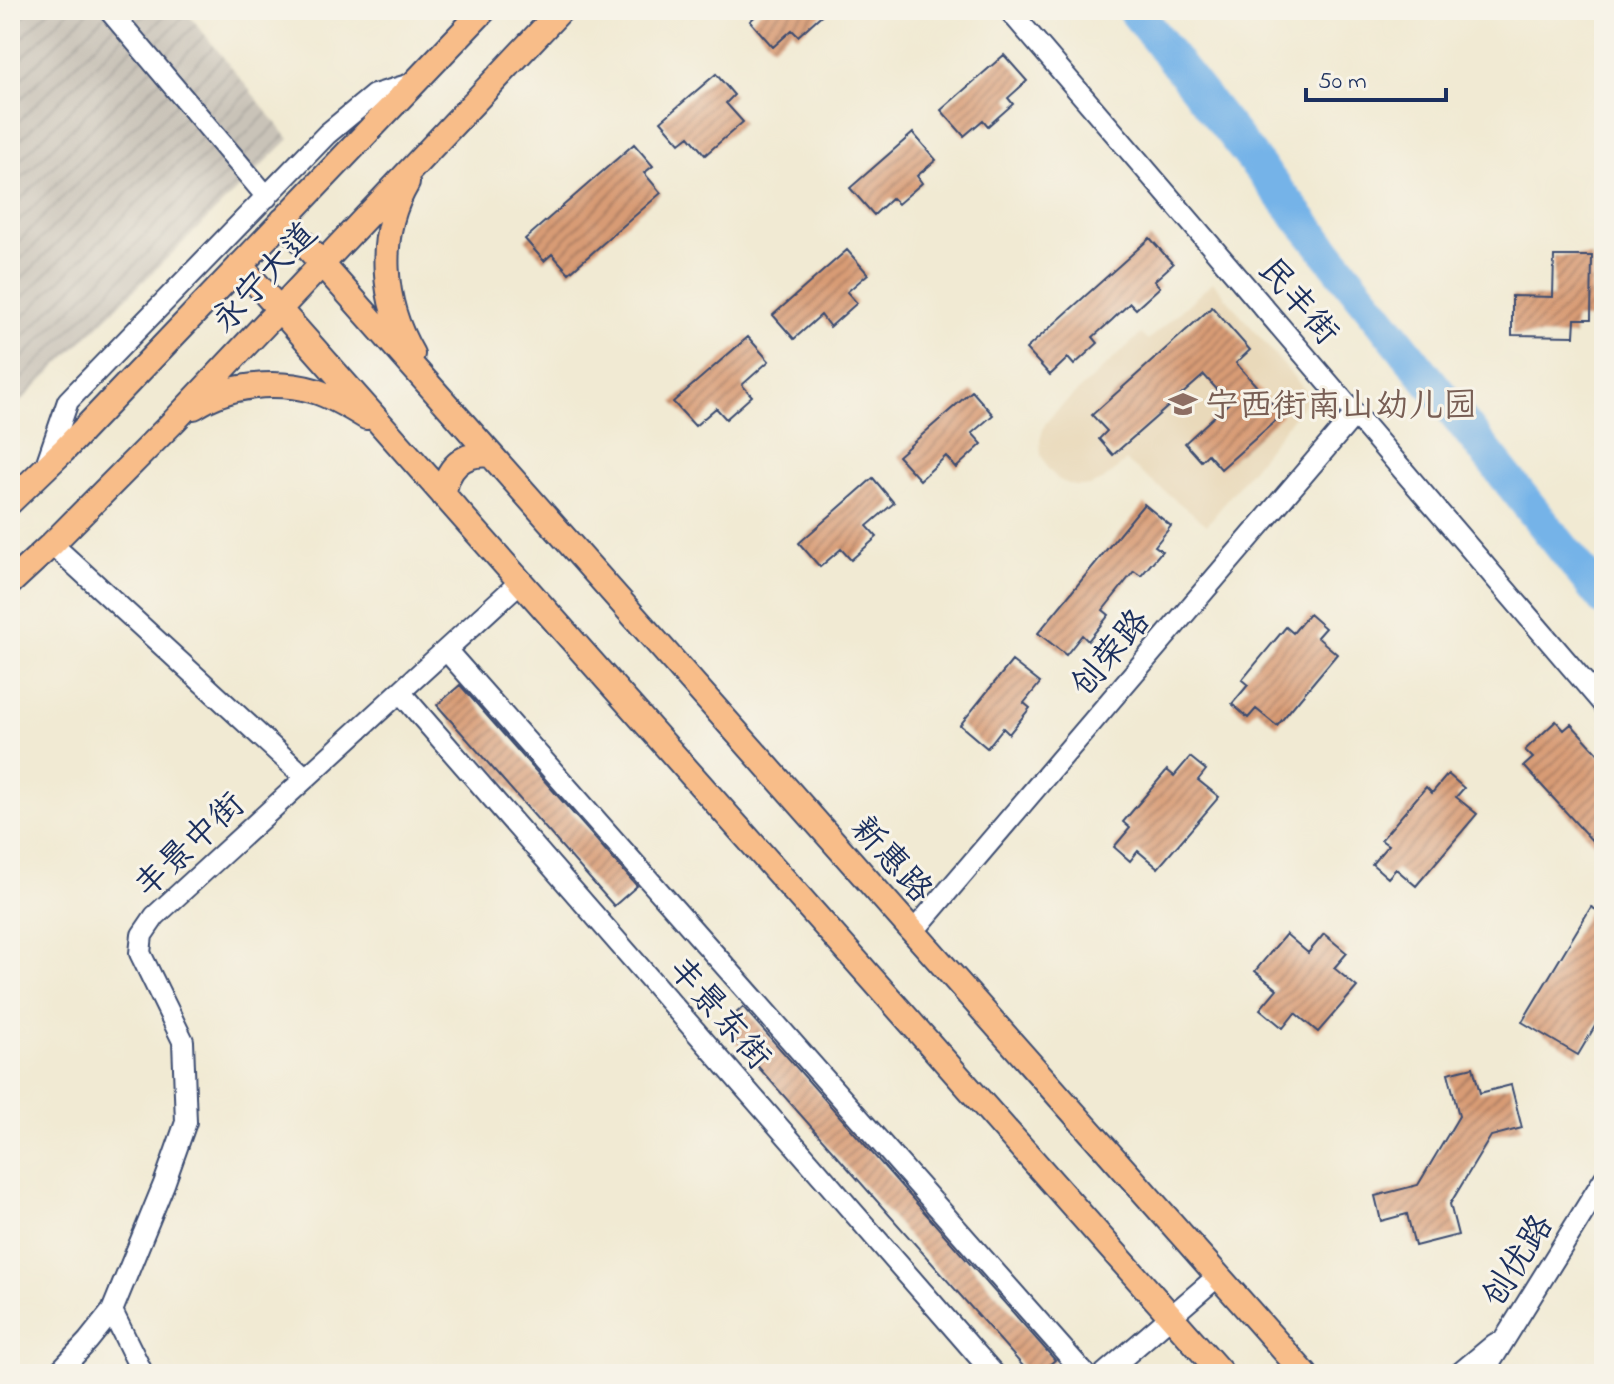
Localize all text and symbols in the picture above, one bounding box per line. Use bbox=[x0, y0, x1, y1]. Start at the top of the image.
scale bar bbox=[1306, 52, 1446, 102]
text: 50 m bbox=[1318, 65, 1367, 100]
street label: 永宁大道 bbox=[201, 212, 331, 346]
street label: 民丰街 bbox=[1245, 248, 1349, 358]
place label: 宁西街南山幼儿园 bbox=[1205, 383, 1477, 433]
school or university icon: 宁西街南山幼儿园 bbox=[1168, 389, 1198, 419]
street label: 创荣路 bbox=[1060, 599, 1164, 710]
street label: 丰景中街 bbox=[124, 782, 258, 912]
street label: 新惠路 bbox=[837, 806, 943, 915]
street label: 丰景东街 bbox=[655, 947, 781, 1082]
street label: 创优路 bbox=[1471, 1206, 1568, 1319]

